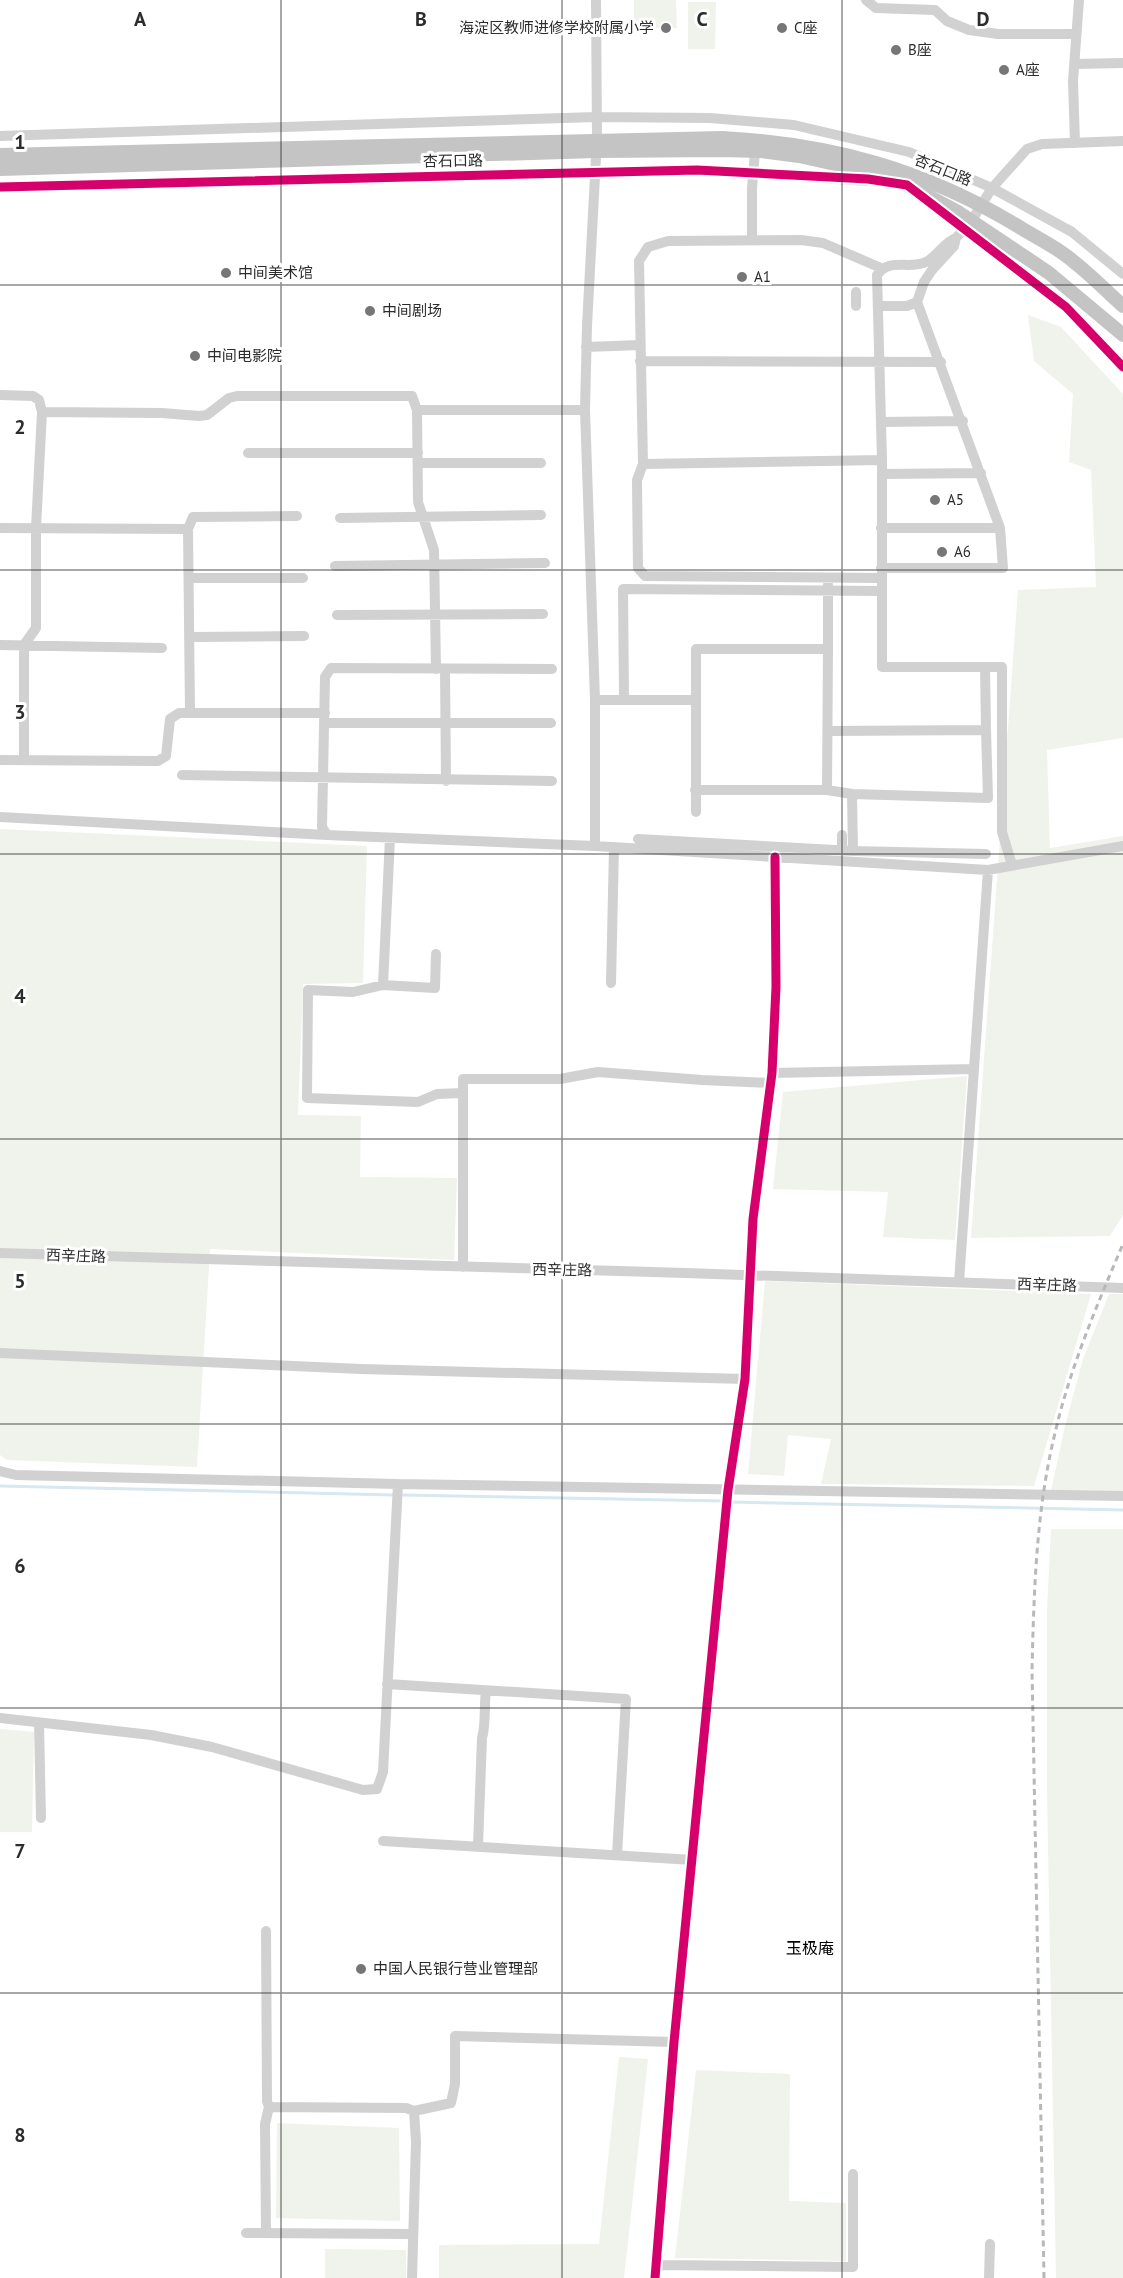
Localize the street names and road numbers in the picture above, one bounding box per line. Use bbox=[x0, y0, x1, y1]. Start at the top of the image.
street label: 杏石口路 bbox=[912, 149, 975, 190]
street label: 杏石口路 bbox=[423, 150, 483, 171]
street label: 西辛庄路 bbox=[46, 1245, 106, 1266]
street label: 西辛庄路 bbox=[532, 1259, 592, 1280]
street label: 西辛庄路 bbox=[1017, 1274, 1077, 1295]

